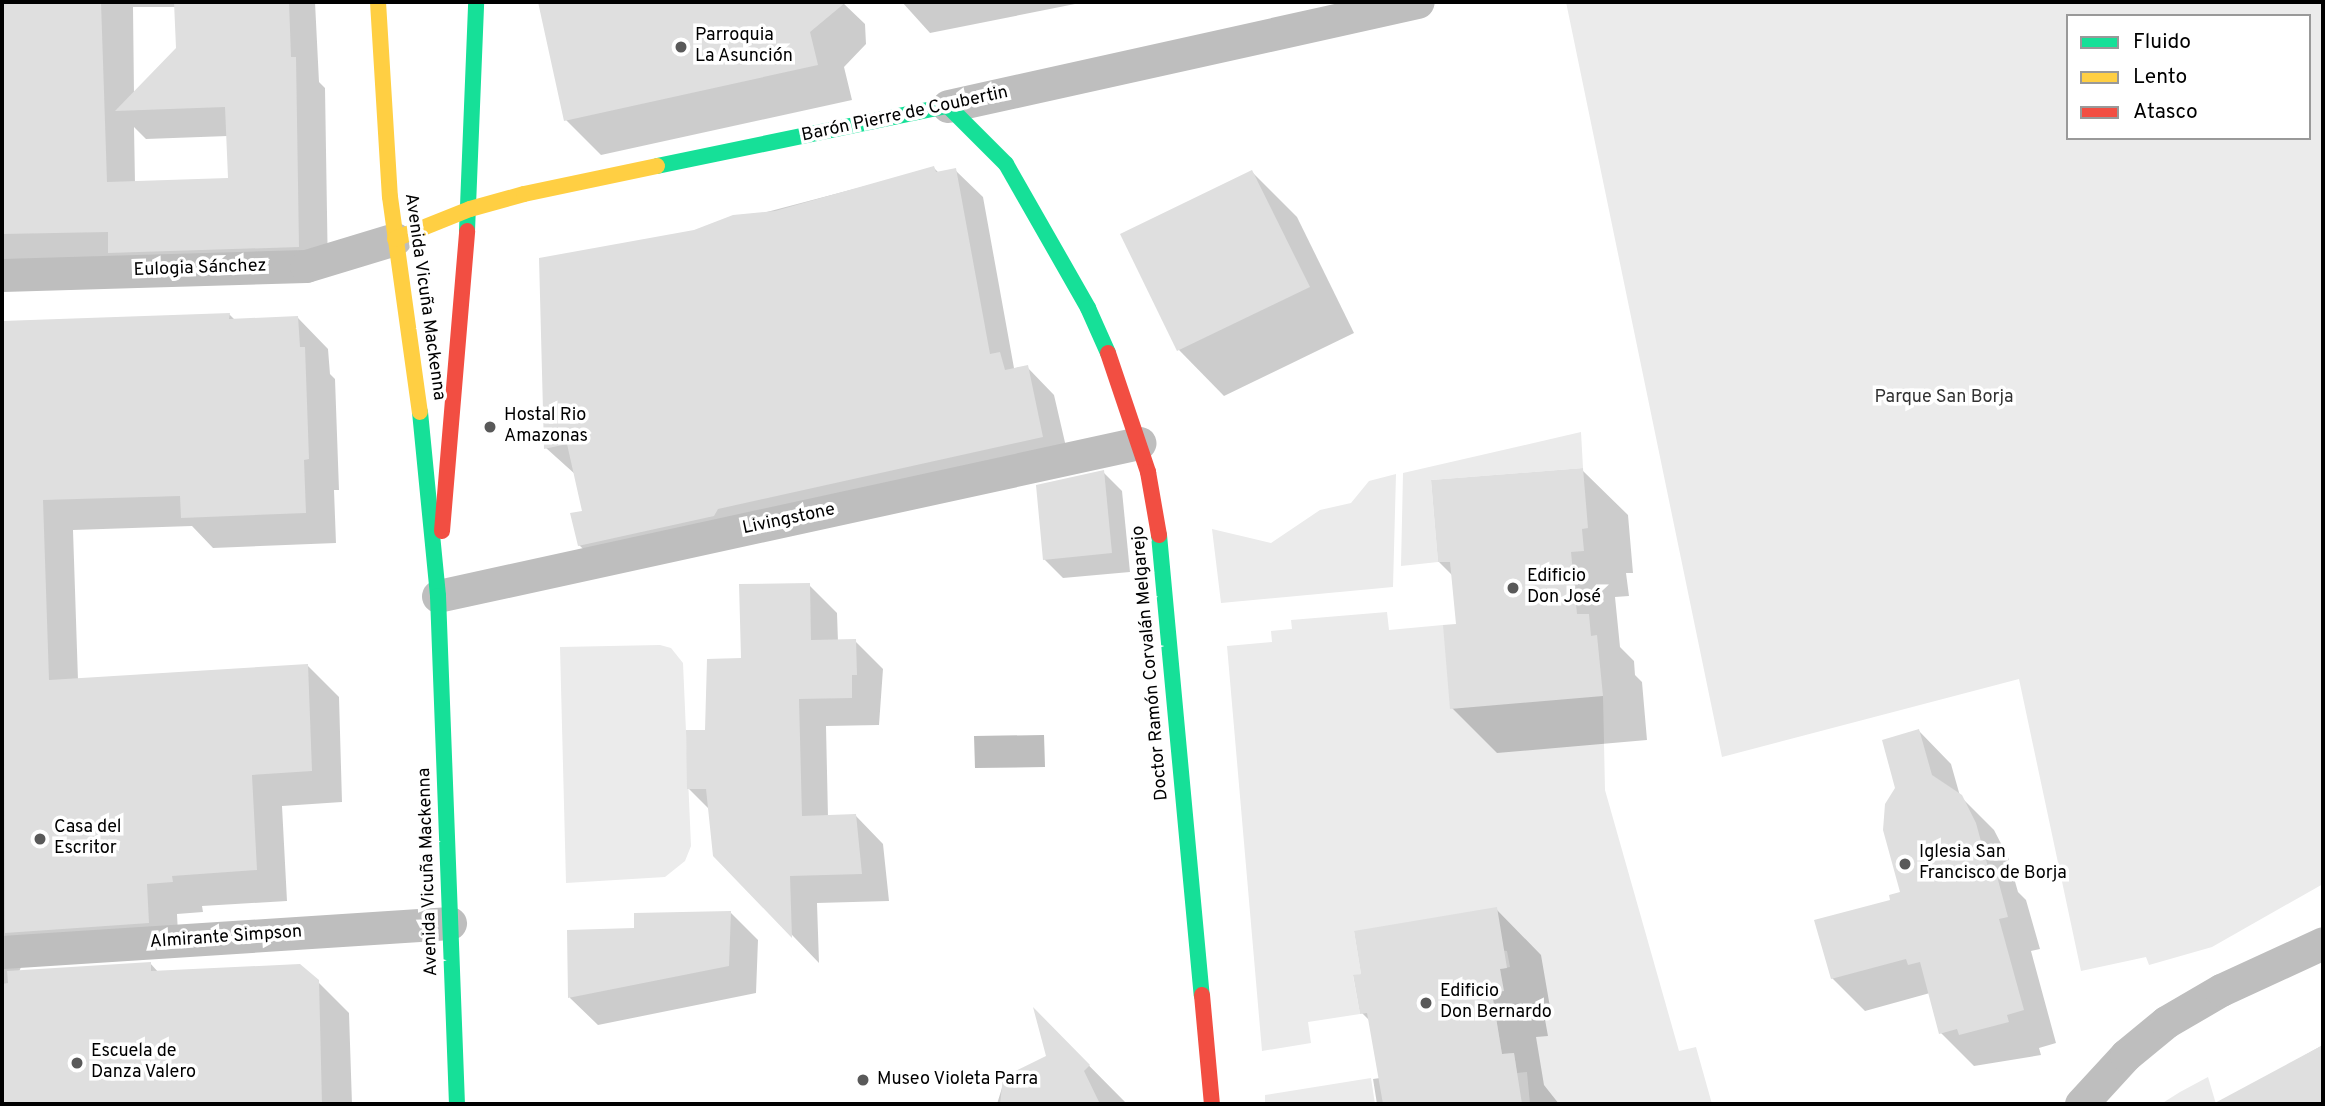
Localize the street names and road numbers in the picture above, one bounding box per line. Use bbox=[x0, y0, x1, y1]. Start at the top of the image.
street label: Barón Pierre de Coubertin bbox=[800, 83, 1010, 147]
street label: Avenida Vicuña Mackenna bbox=[399, 192, 449, 402]
street label: Eulogia Sánchez bbox=[133, 256, 267, 282]
street label: Livingstone bbox=[741, 500, 837, 540]
street label: Doctor Ramón Corvalán Melgarejo bbox=[1128, 525, 1174, 801]
street label: Avenida Vicuña Mackenna bbox=[415, 767, 443, 977]
street label: Almirante Simpson bbox=[149, 922, 303, 954]

